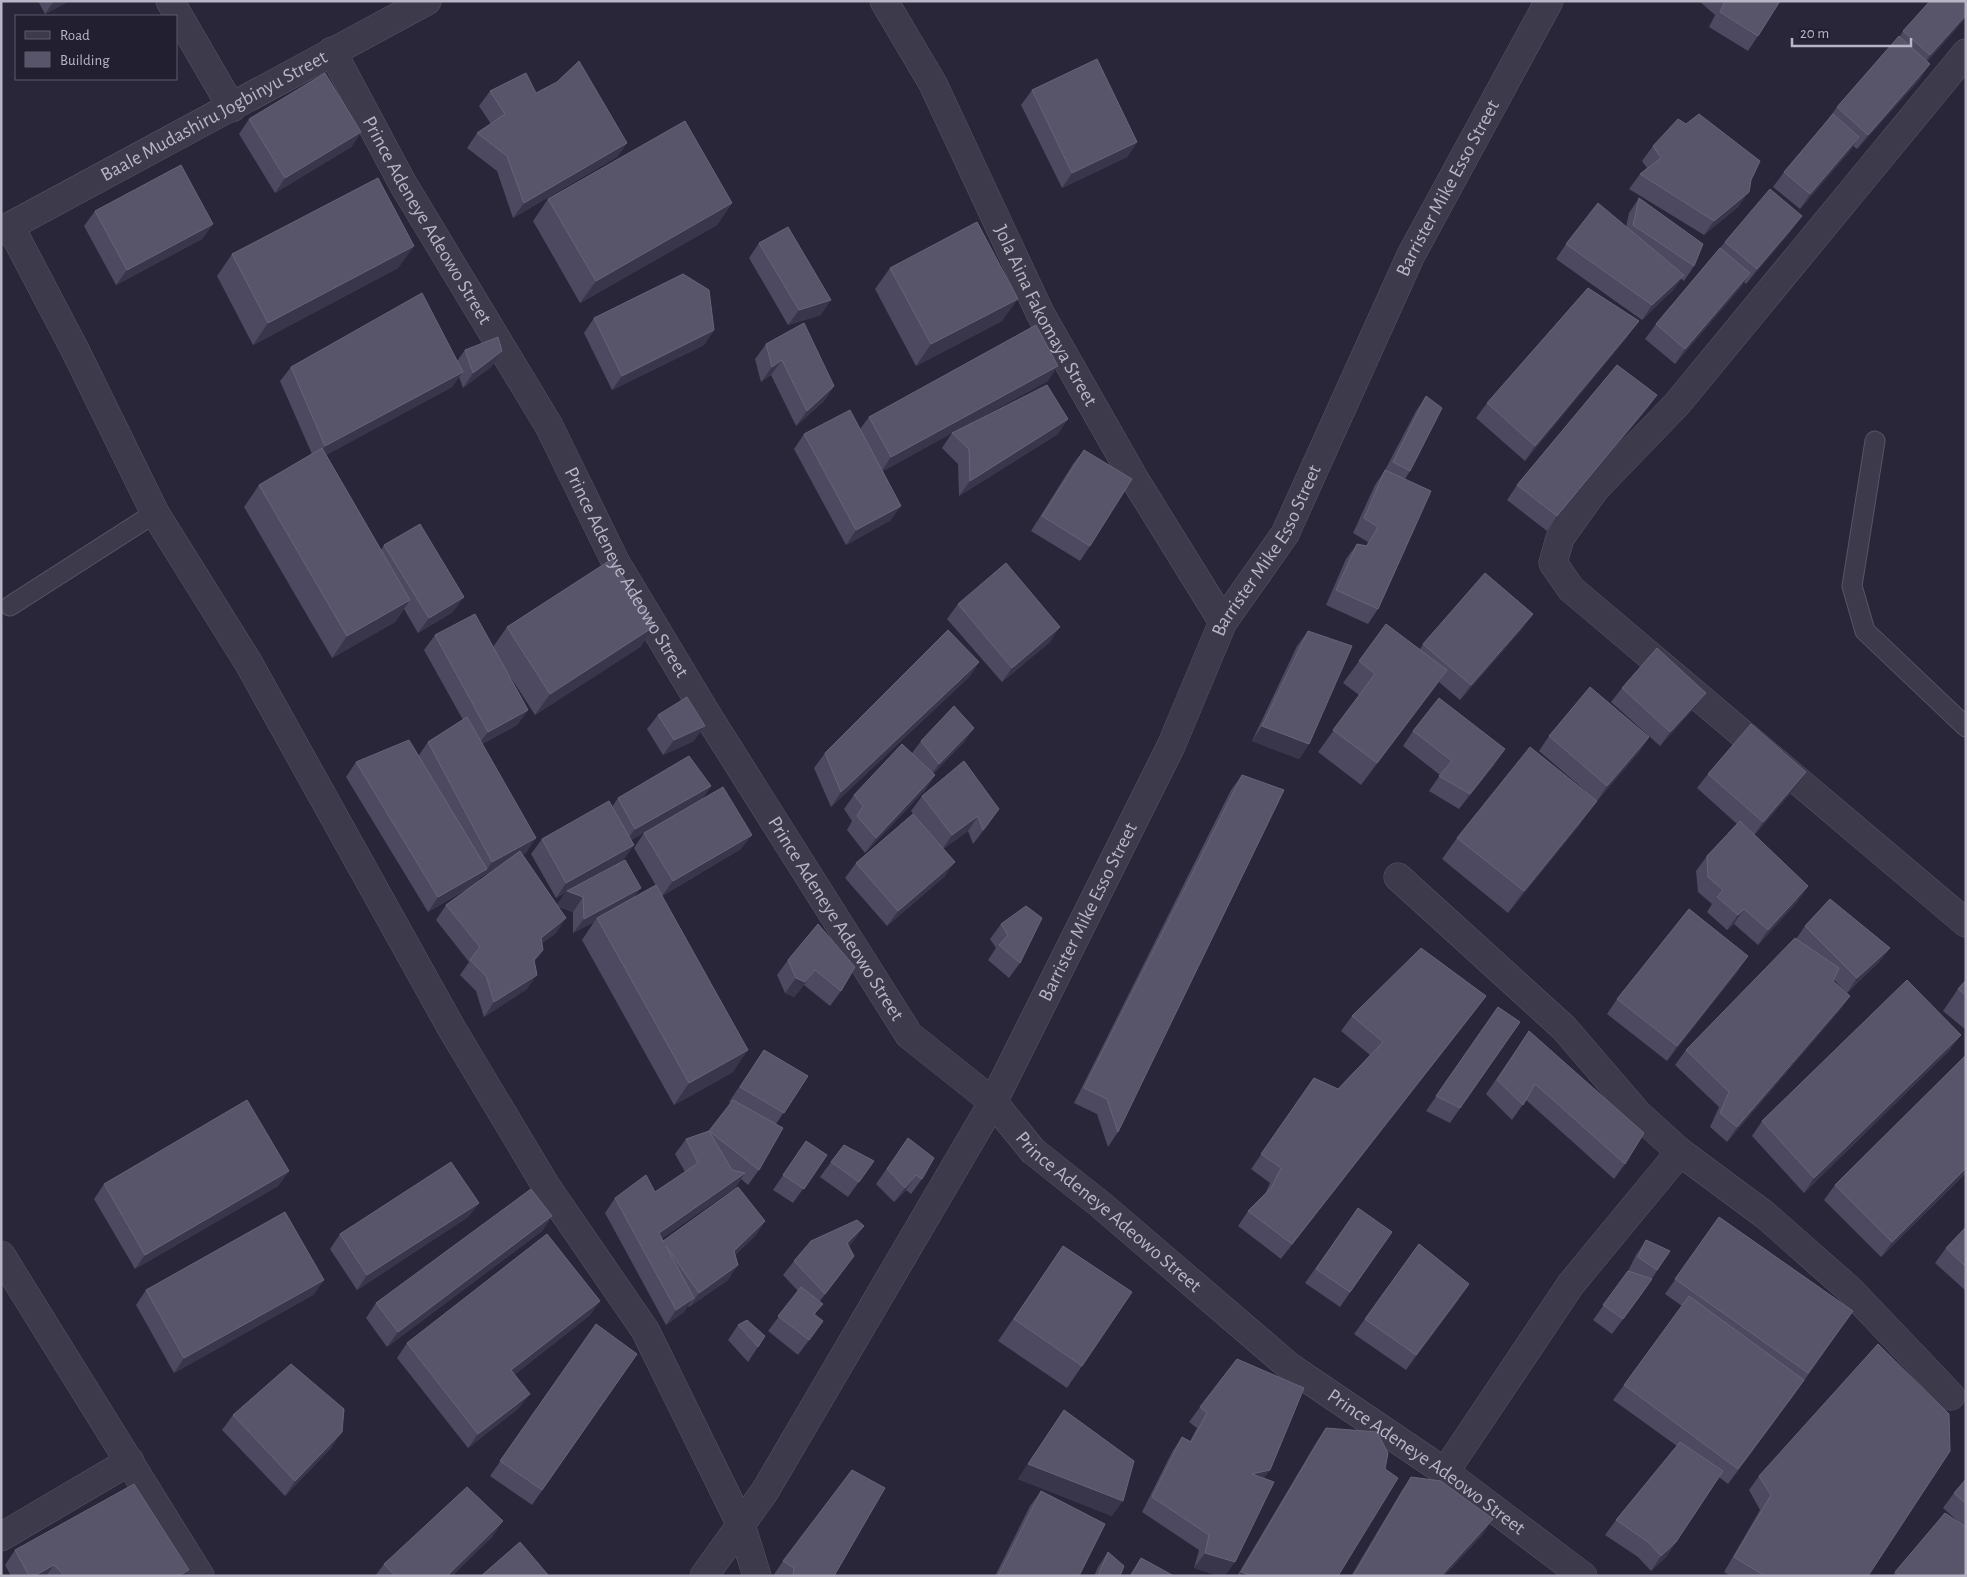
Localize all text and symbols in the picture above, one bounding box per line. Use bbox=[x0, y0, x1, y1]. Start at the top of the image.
legend bbox=[15, 15, 178, 80]
scale bar bbox=[1792, 15, 1911, 47]
text: 20 m bbox=[1800, 26, 1829, 41]
text: Road bbox=[60, 28, 90, 43]
street label: Baale Mudashiru Jogbinyu Street bbox=[97, 47, 331, 185]
text: Building bbox=[60, 53, 110, 68]
street label: Barrister Mike Esso Street bbox=[1393, 96, 1503, 279]
street label: Prince Adeneye Adeowo Street bbox=[359, 113, 495, 328]
street label: Jola Aina Fakomaya Street bbox=[990, 222, 1101, 410]
street label: Barrister Mike Esso Street bbox=[1208, 461, 1325, 639]
street label: Prince Adeneye Adeowo Street bbox=[561, 464, 693, 682]
street label: Prince Adeneye Adeowo Street bbox=[764, 813, 908, 1025]
street label: Barrister Mike Esso Street bbox=[1035, 819, 1141, 1004]
street label: Prince Adeneye Adeowo Street bbox=[1012, 1128, 1206, 1297]
street label: Prince Adeneye Adeowo Street bbox=[1324, 1385, 1529, 1539]

